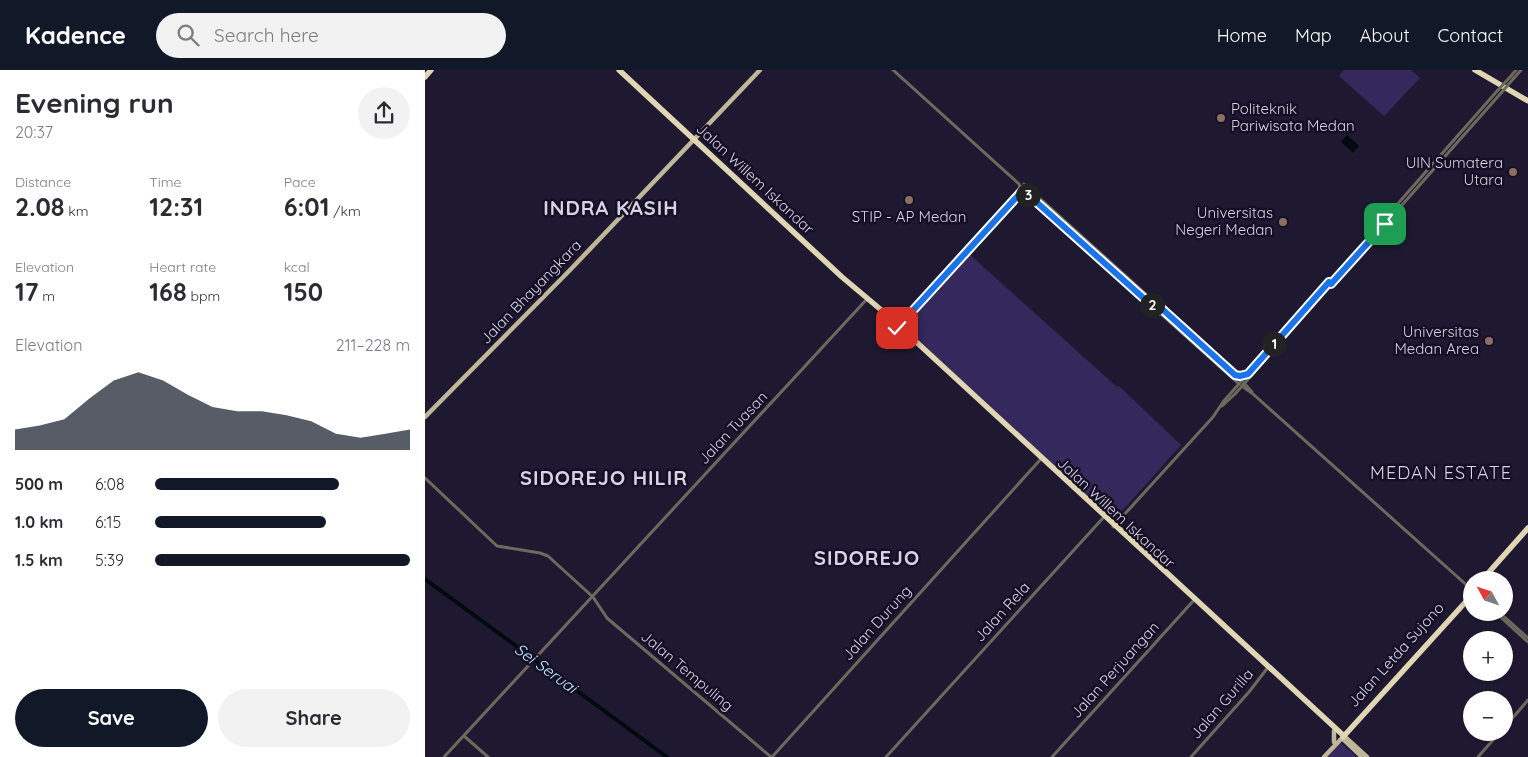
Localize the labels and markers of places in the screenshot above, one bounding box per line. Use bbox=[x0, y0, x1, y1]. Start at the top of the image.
place label: Politeknik Pariwisata Medan bbox=[1231, 99, 1355, 135]
marker: Politeknik Pariwisata Medan bbox=[1215, 112, 1227, 124]
place label: UIN Sumatera Utara bbox=[1406, 153, 1503, 189]
marker: UIN Sumatera Utara bbox=[1507, 166, 1519, 178]
pin: 3 bbox=[1015, 182, 1041, 208]
marker: STIP - AP Medan bbox=[903, 194, 915, 206]
place label: Universitas Negeri Medan bbox=[1175, 203, 1273, 239]
pin bbox=[1364, 203, 1406, 245]
place label: STIP - AP Medan bbox=[852, 207, 966, 226]
marker: Universitas Negeri Medan bbox=[1277, 216, 1289, 228]
pin: 2 bbox=[1139, 292, 1165, 318]
pin bbox=[876, 307, 918, 349]
place label: Universitas Medan Area bbox=[1394, 322, 1479, 358]
pin: 1 bbox=[1261, 332, 1287, 356]
marker: Universitas Medan Area bbox=[1483, 335, 1495, 347]

